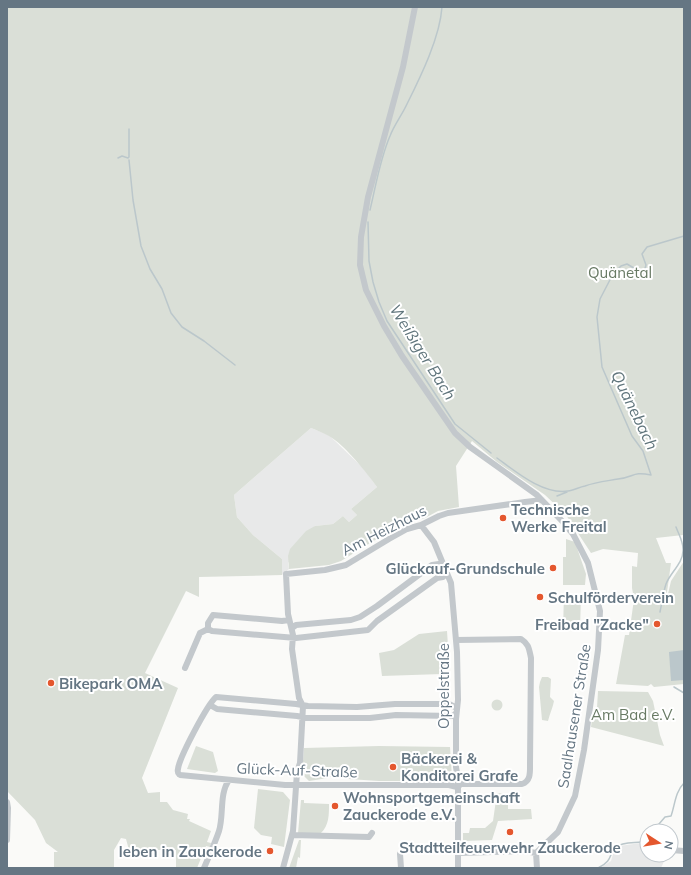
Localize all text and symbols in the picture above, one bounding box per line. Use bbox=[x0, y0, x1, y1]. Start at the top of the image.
park label: Quänetal bbox=[588, 263, 652, 282]
water label: Weißiger Bach bbox=[386, 300, 460, 404]
water label: Quänebach bbox=[607, 367, 663, 453]
street label: Am Heizhaus bbox=[338, 500, 430, 560]
place label: Technische Werke Freital bbox=[511, 500, 607, 536]
marker: Technische Werke Freital bbox=[498, 513, 508, 523]
place label: Glückauf-Grundschule bbox=[386, 559, 545, 578]
marker: Glückauf-Grundschule bbox=[548, 563, 558, 573]
place label: Schulförderverein bbox=[548, 588, 674, 607]
marker: Schulförderverein bbox=[535, 592, 545, 602]
place label: Freibad "Zacke" bbox=[535, 615, 649, 634]
marker: Freibad "Zacke" bbox=[652, 619, 662, 629]
street label: Saalhausener Straße bbox=[553, 642, 595, 790]
street label: Oppelstraße bbox=[434, 643, 453, 729]
place label: Bikepark OMA bbox=[59, 674, 163, 693]
marker: Bikepark OMA bbox=[46, 678, 56, 688]
park label: Am Bad e.V. bbox=[591, 705, 675, 724]
place label: Bäckerei & Konditorei Grafe bbox=[401, 749, 518, 785]
street label: Glück-Auf-Straße bbox=[236, 758, 358, 782]
marker: Bäckerei & Konditorei Grafe bbox=[388, 762, 398, 772]
place label: Wohnsportgemeinschaft Zauckerode e.V. bbox=[343, 788, 520, 824]
marker: Wohnsportgemeinschaft Zauckerode e.V. bbox=[330, 801, 340, 811]
north arrow bbox=[639, 823, 679, 863]
marker: Stadtteilfeuerwehr Zauckerode bbox=[505, 827, 515, 837]
place label: Stadtteilfeuerwehr Zauckerode bbox=[399, 838, 621, 857]
text: N bbox=[661, 840, 676, 851]
place label: leben in Zauckerode bbox=[119, 842, 262, 861]
marker: leben in Zauckerode bbox=[265, 846, 275, 856]

